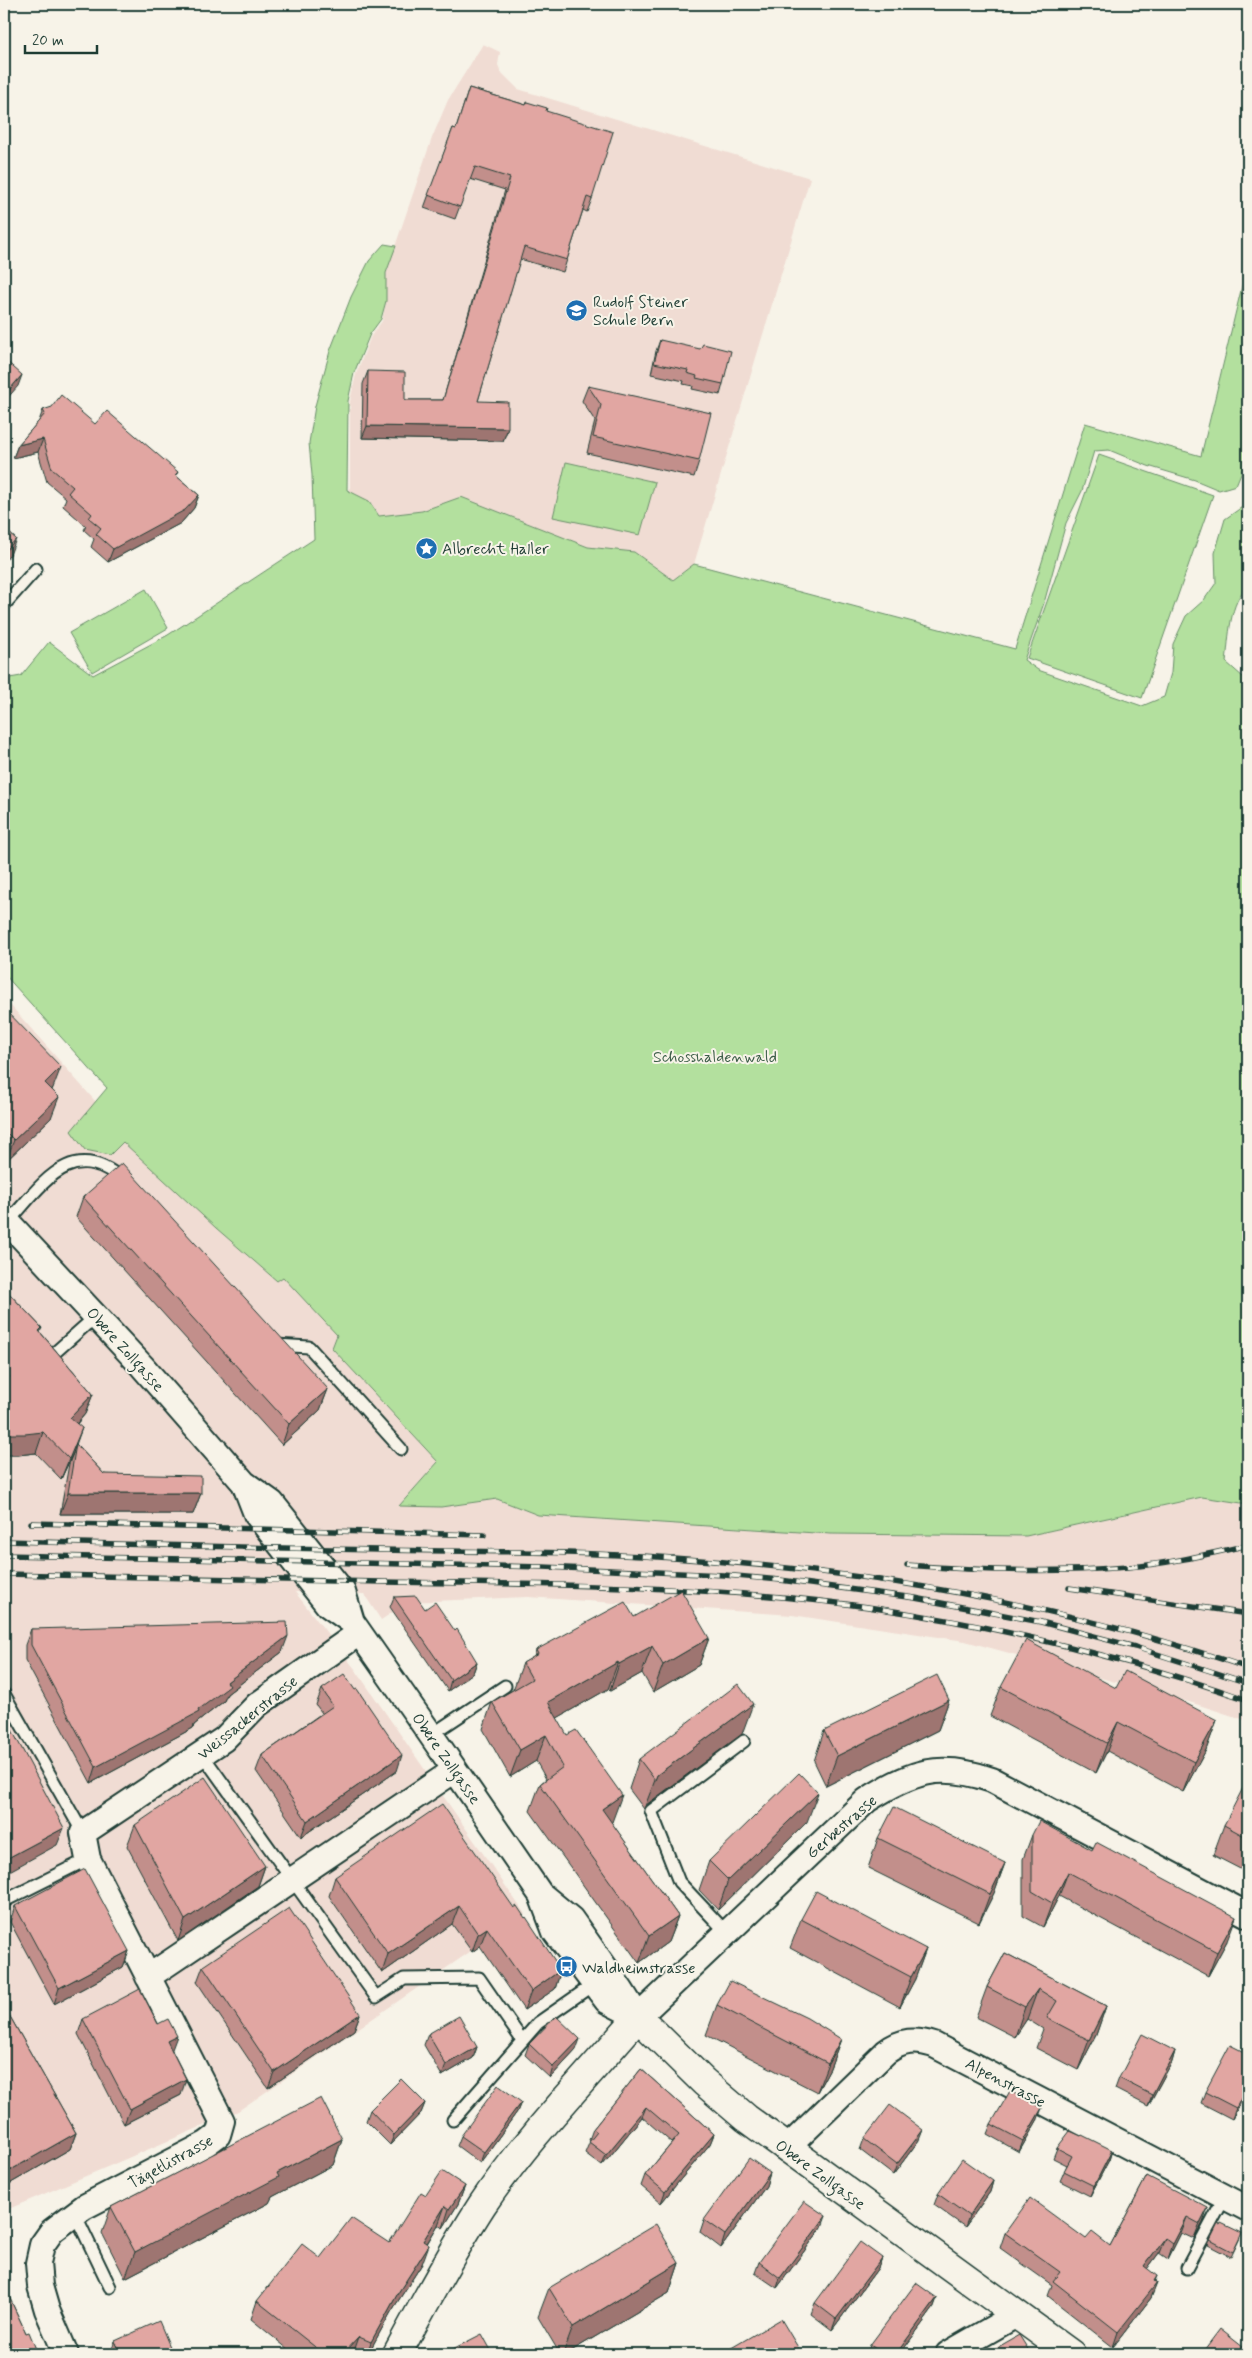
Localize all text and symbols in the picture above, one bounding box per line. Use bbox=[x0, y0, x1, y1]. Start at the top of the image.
scale bar bbox=[25, 22, 98, 54]
text: 20 m bbox=[32, 31, 64, 51]
place label: Rudolf Steiner Schule Bern bbox=[593, 292, 688, 331]
school or university icon: Rudolf Steiner Schule Bern bbox=[565, 298, 589, 322]
place icon: Albrecht Haller bbox=[414, 536, 438, 560]
place label: Albrecht Haller bbox=[442, 539, 549, 560]
park label: Schosshaldenwald bbox=[653, 1047, 777, 1068]
street label: Obere Zollgasse bbox=[81, 1303, 168, 1397]
street label: Weissackerstrasse bbox=[194, 1671, 302, 1765]
street label: Obere Zollgasse bbox=[406, 1709, 485, 1809]
street label: Gerbestrasse bbox=[802, 1791, 882, 1864]
bus stop icon: Waldheimstrasse bbox=[554, 1955, 578, 1979]
place label: Waldheimstrasse bbox=[582, 1958, 695, 1979]
street label: Alpenstrasse bbox=[962, 2053, 1049, 2113]
street label: Tägetlistrasse bbox=[125, 2130, 217, 2194]
street label: Obere Zollgasse bbox=[770, 2135, 870, 2216]

